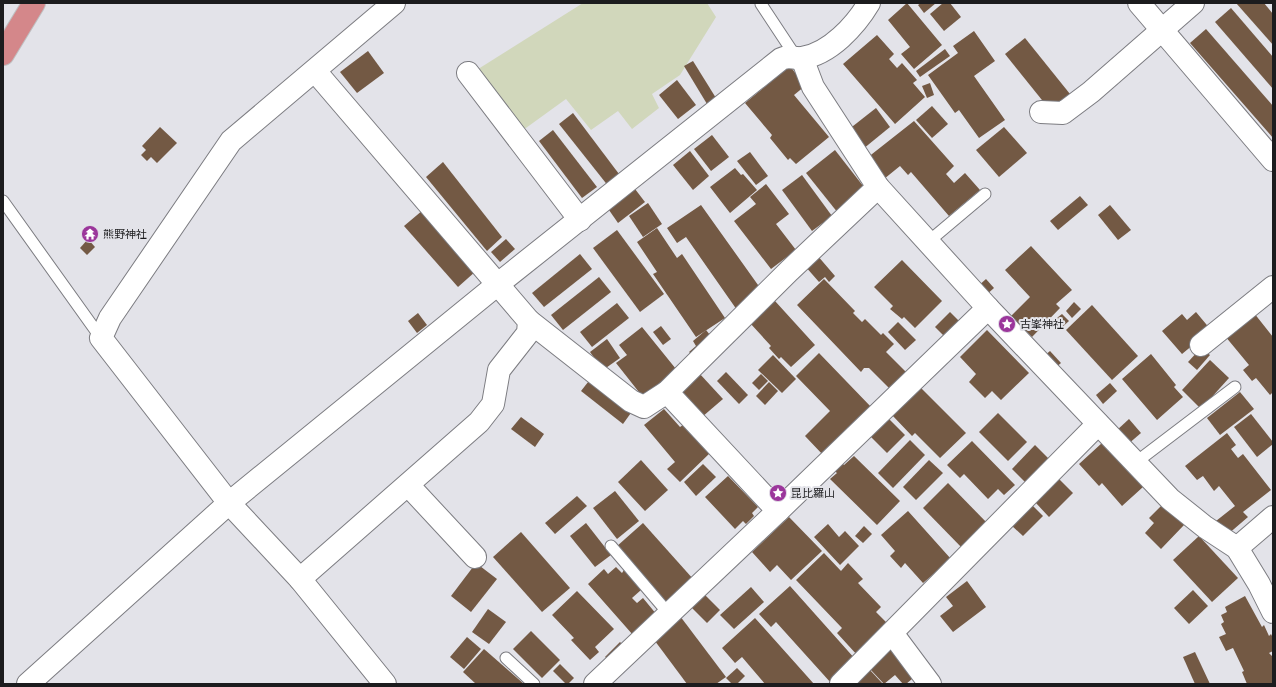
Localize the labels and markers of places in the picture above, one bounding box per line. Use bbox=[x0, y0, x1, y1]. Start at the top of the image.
temple icon: 熊野神社 bbox=[80, 224, 100, 244]
place label: 熊野神社 bbox=[103, 228, 147, 240]
place icon: 古峯神社 bbox=[997, 314, 1017, 334]
place label: 古峯神社 bbox=[1020, 318, 1064, 330]
place icon: 昆比羅山 bbox=[768, 483, 788, 503]
place label: 昆比羅山 bbox=[791, 487, 835, 499]

